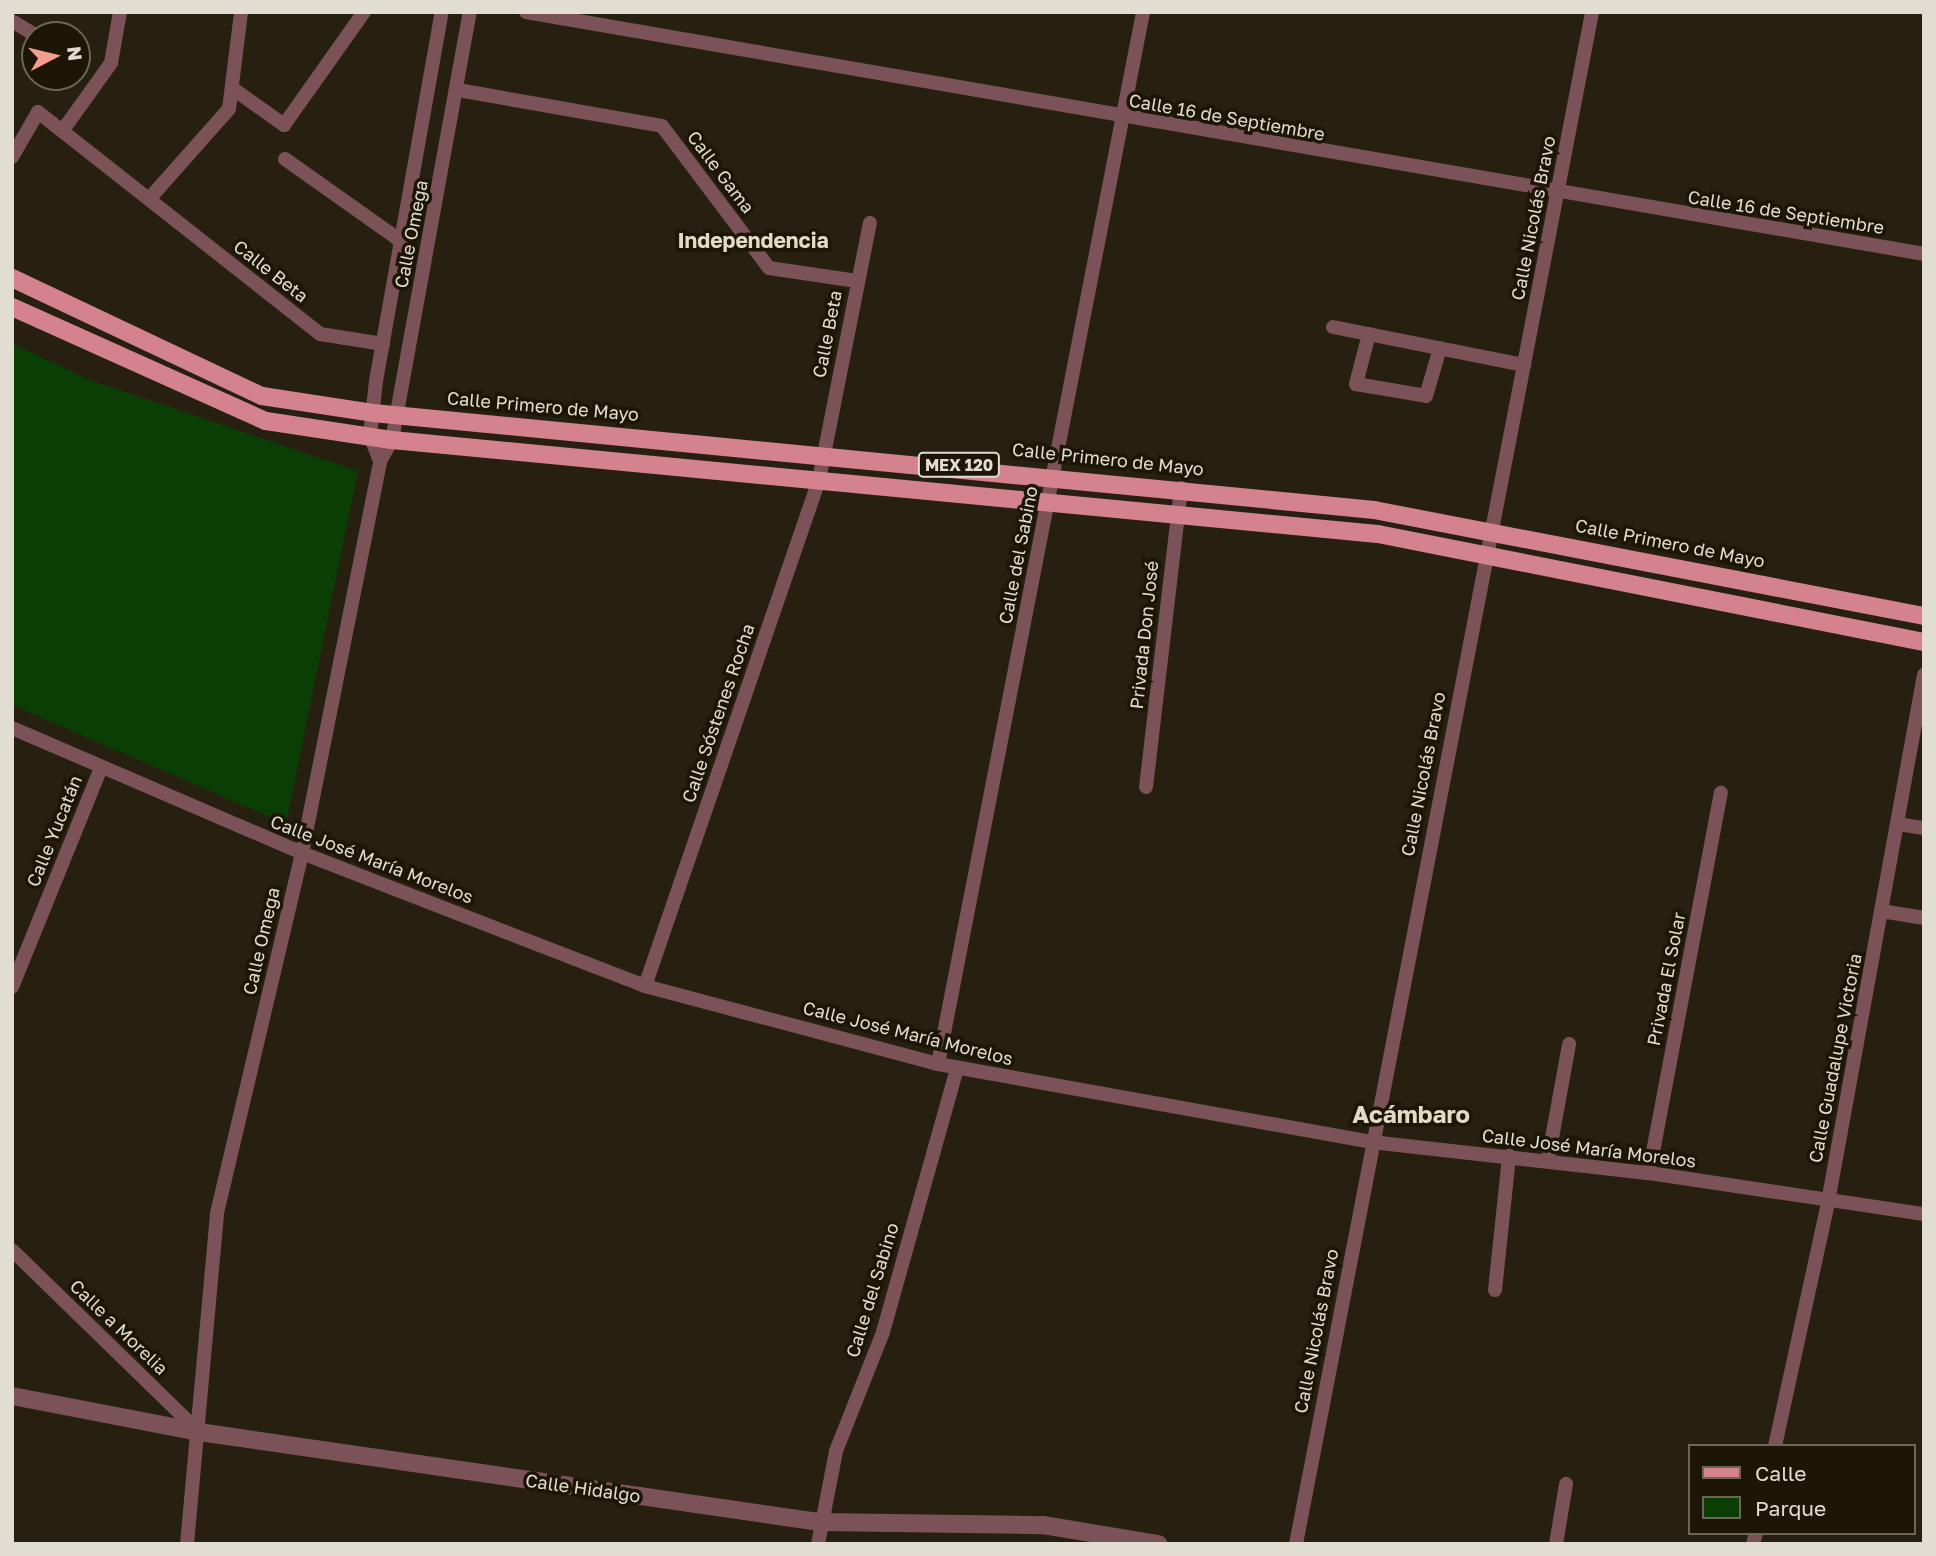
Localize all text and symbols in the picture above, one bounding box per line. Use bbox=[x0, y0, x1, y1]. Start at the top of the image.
north arrow bbox=[21, 21, 91, 91]
text: N bbox=[63, 45, 88, 62]
street label: Calle 16 de Septiembre bbox=[1127, 89, 1327, 145]
street label: Calle Gama bbox=[683, 127, 759, 217]
street label: Calle Nicolás Bravo bbox=[1506, 134, 1560, 302]
street label: Calle Omega bbox=[390, 178, 432, 290]
street label: Calle 16 de Septiembre bbox=[1686, 186, 1886, 238]
district label: Independencia bbox=[677, 227, 829, 253]
street label: Calle Beta bbox=[229, 235, 313, 307]
street label: Calle Beta bbox=[808, 288, 846, 380]
street label: Calle Primero de Mayo bbox=[446, 387, 640, 425]
street label: Calle Primero de Mayo bbox=[1011, 438, 1205, 480]
road number: MEX 120 bbox=[917, 452, 1001, 478]
street label: Calle del Sabino bbox=[994, 484, 1042, 626]
street label: Calle Primero de Mayo bbox=[1573, 514, 1767, 572]
street label: Privada Don José bbox=[1125, 560, 1163, 710]
street label: Calle Sóstenes Rocha bbox=[677, 621, 759, 805]
street label: Calle Nicolás Bravo bbox=[1396, 690, 1450, 858]
street label: Calle Yucatán bbox=[22, 772, 86, 890]
street label: Calle José María Morelos bbox=[267, 810, 477, 908]
street label: Calle Omega bbox=[238, 885, 284, 997]
street label: Privada El Solar bbox=[1642, 910, 1690, 1048]
street label: Calle Guadalupe Victoria bbox=[1804, 951, 1866, 1165]
street label: Calle José María Morelos bbox=[801, 996, 1015, 1070]
district label: Acámbaro bbox=[1352, 1100, 1470, 1128]
street label: Calle José María Morelos bbox=[1481, 1124, 1697, 1172]
street label: Calle del Sabino bbox=[841, 1220, 903, 1360]
street label: Calle Nicolás Bravo bbox=[1289, 1247, 1343, 1415]
street label: Calle a Morelia bbox=[66, 1275, 172, 1379]
legend bbox=[1688, 1444, 1915, 1535]
text: Calle bbox=[1755, 1460, 1807, 1486]
street label: Calle Hidalgo bbox=[524, 1469, 642, 1507]
text: Parque bbox=[1755, 1495, 1826, 1521]

